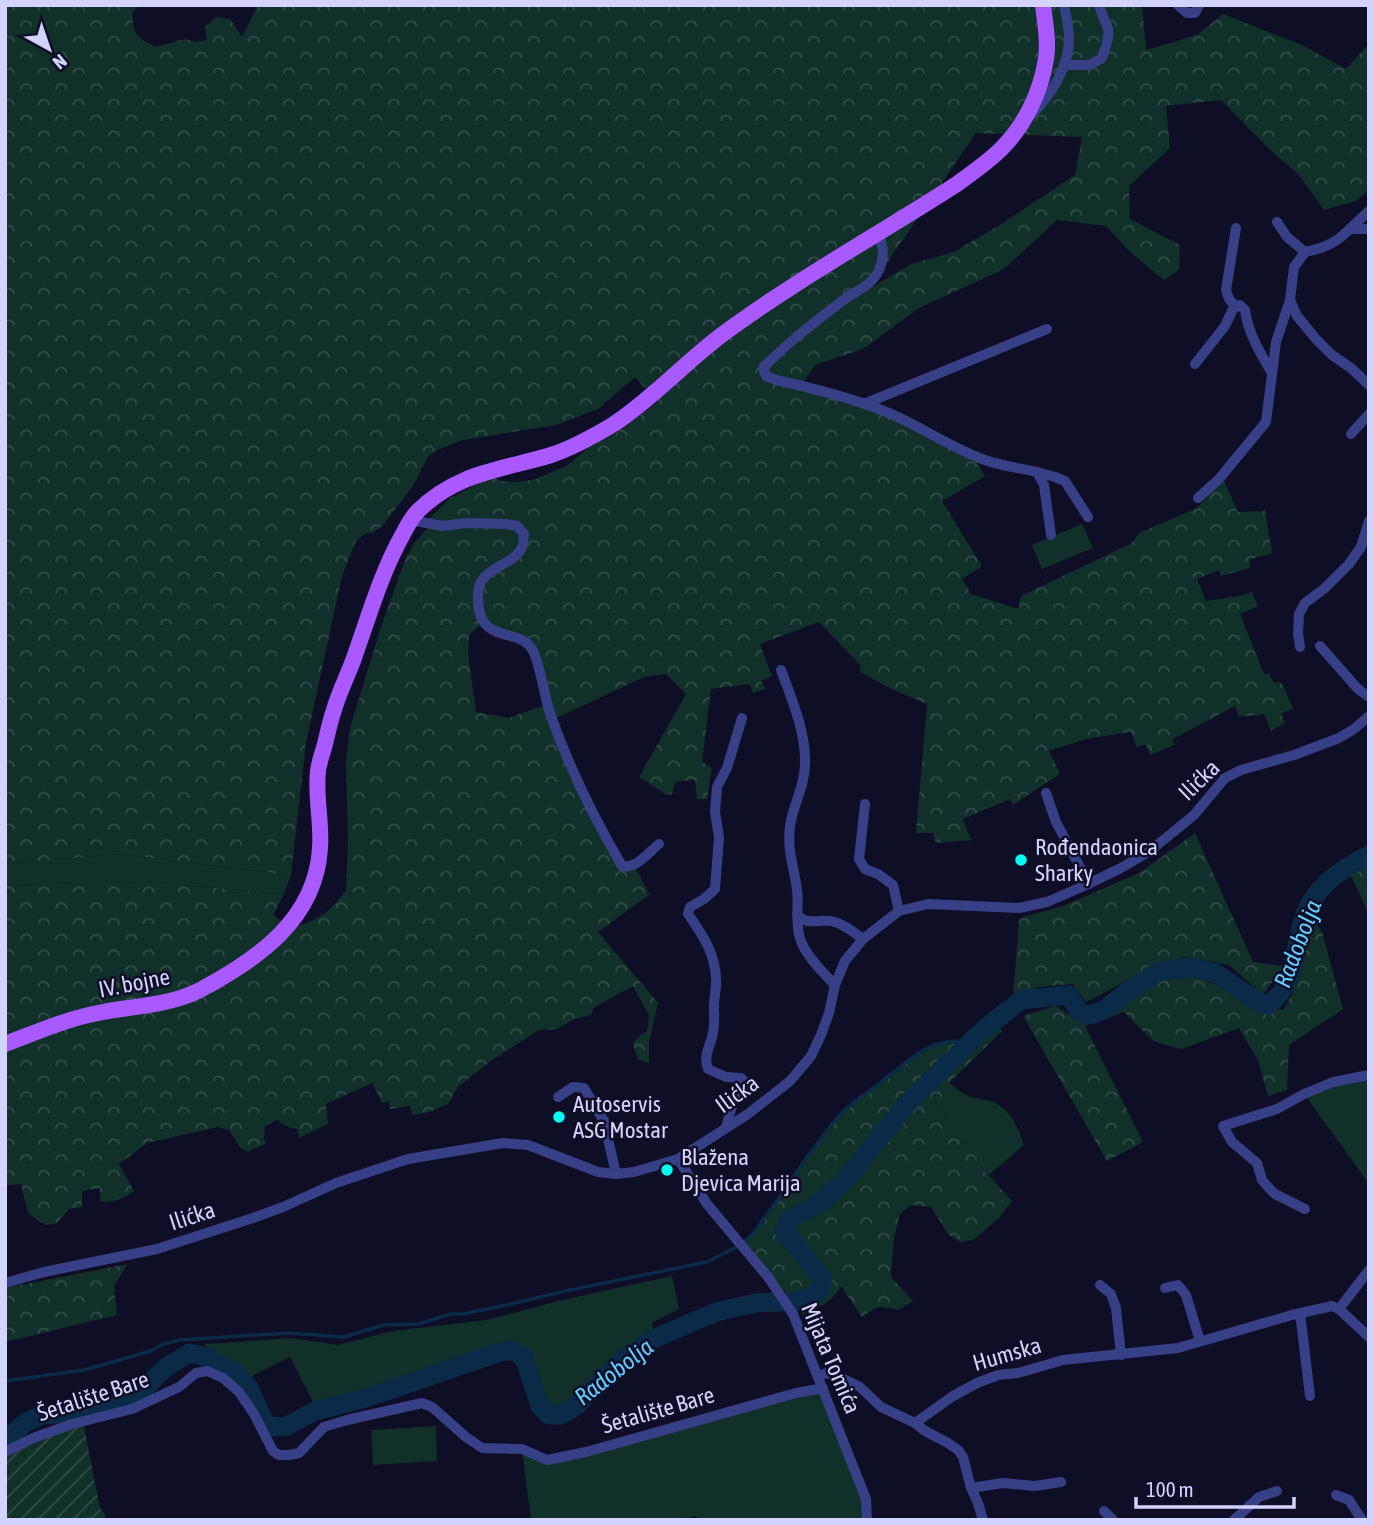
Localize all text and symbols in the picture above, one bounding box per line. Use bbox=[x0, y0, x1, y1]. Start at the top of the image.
north arrow bbox=[14, 14, 84, 84]
text: N bbox=[49, 50, 71, 74]
street label: Ilićka bbox=[1173, 754, 1225, 806]
place label: Rođendaonica Sharky bbox=[1035, 834, 1158, 886]
marker: Rođendaonica Sharky bbox=[1013, 852, 1029, 868]
water label: Radobolja bbox=[1269, 896, 1327, 991]
street label: IV. bojne bbox=[96, 963, 172, 1003]
street label: Ilićka bbox=[711, 1070, 763, 1118]
place label: Autoservis ASG Mostar bbox=[573, 1091, 669, 1143]
marker: Autoservis ASG Mostar bbox=[551, 1109, 567, 1125]
place label: Blažena Djevica Marija bbox=[681, 1144, 801, 1196]
marker: Blažena Djevica Marija bbox=[659, 1162, 675, 1178]
street label: Ilićka bbox=[166, 1196, 218, 1236]
street label: Mijata Tomića bbox=[796, 1299, 866, 1417]
street label: Humska bbox=[970, 1332, 1044, 1376]
water label: Radobolja bbox=[569, 1333, 658, 1410]
street label: Šetalište Bare bbox=[34, 1366, 152, 1426]
street label: Šetalište Bare bbox=[599, 1382, 717, 1438]
scale bar bbox=[1136, 1466, 1294, 1510]
text: 100 m bbox=[1146, 1477, 1194, 1501]

